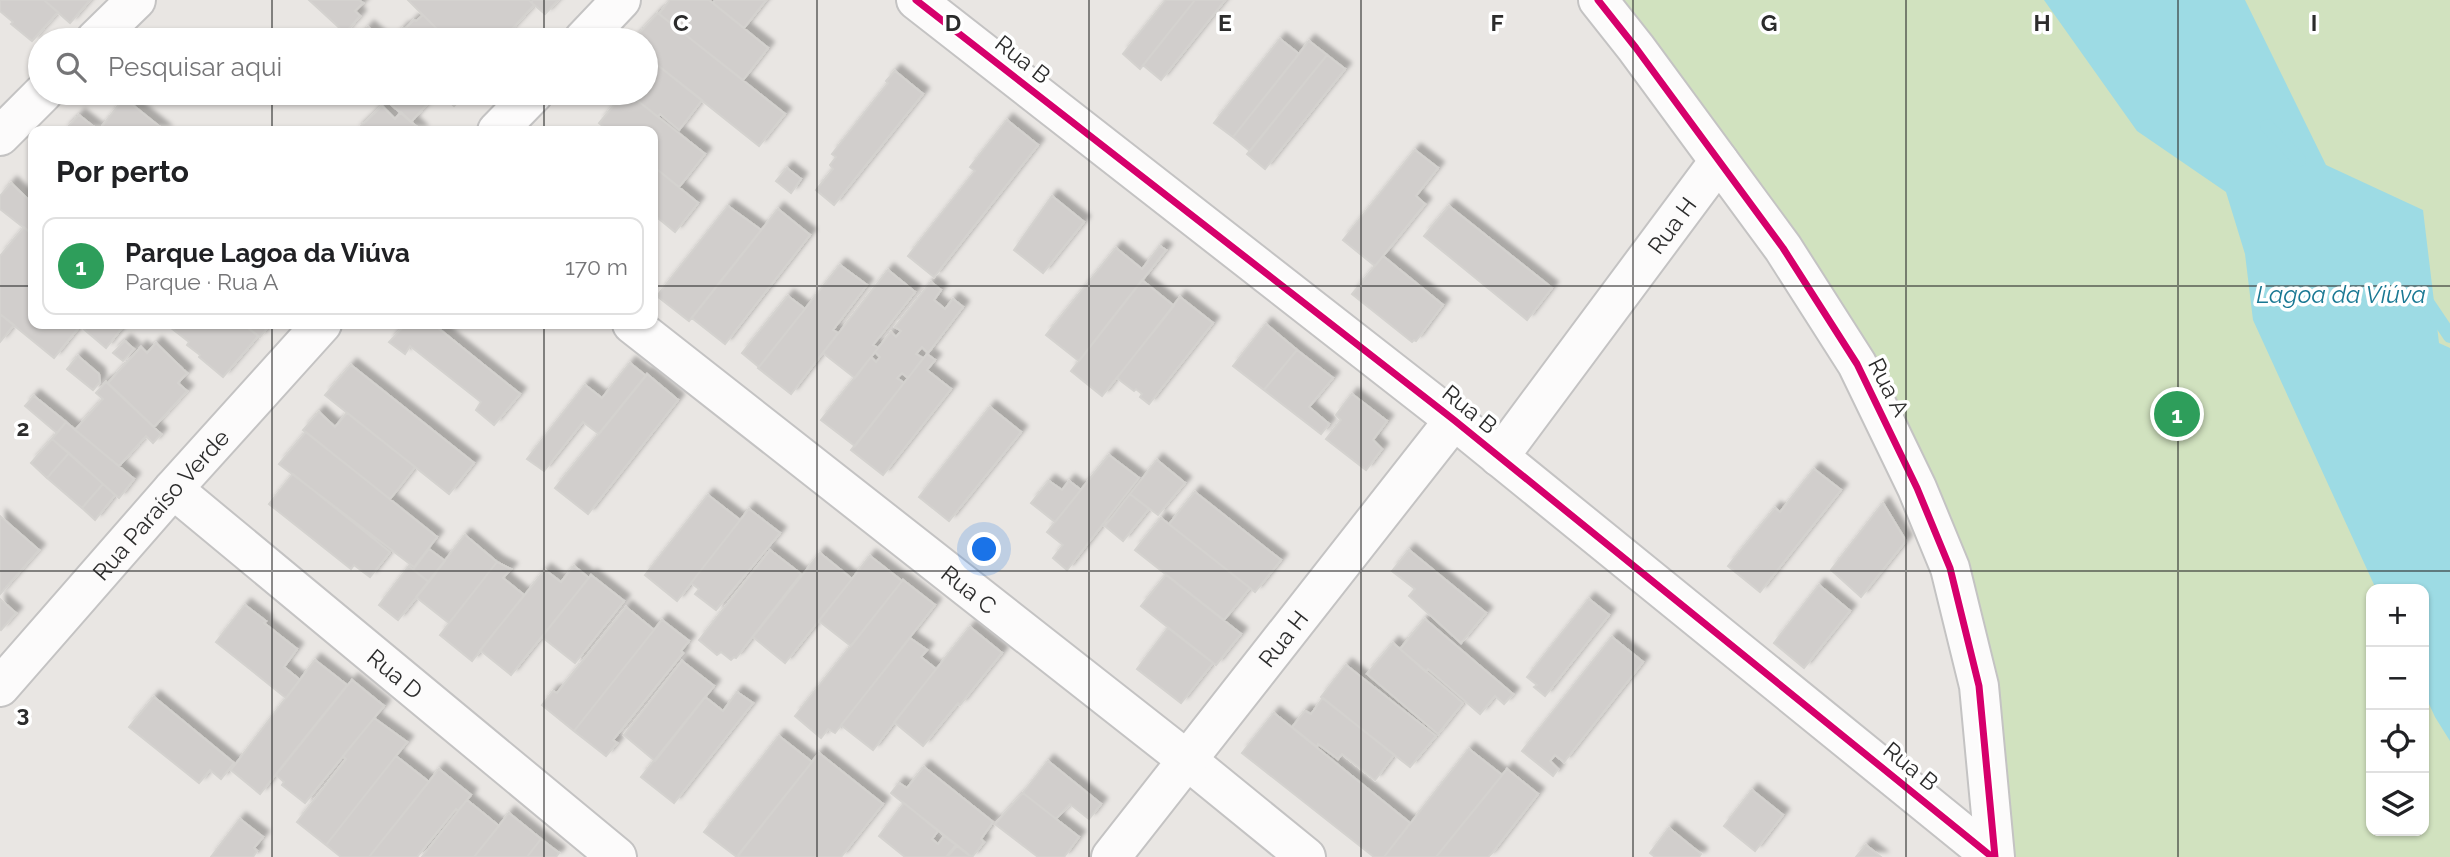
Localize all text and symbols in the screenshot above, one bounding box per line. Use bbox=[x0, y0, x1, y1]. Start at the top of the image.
text: C bbox=[673, 9, 689, 36]
text: D bbox=[945, 9, 961, 36]
text: E bbox=[1218, 9, 1232, 36]
text: F bbox=[1490, 9, 1504, 36]
text: G bbox=[1761, 9, 1777, 36]
text: H bbox=[2033, 9, 2051, 36]
text: I bbox=[2311, 9, 2317, 36]
search box bbox=[28, 28, 658, 105]
street label: Rua B bbox=[990, 29, 1056, 89]
icon: search bbox=[52, 48, 90, 86]
text: Pesquisar aqui bbox=[108, 52, 282, 82]
text: Por perto bbox=[56, 154, 189, 189]
street label: Rua H bbox=[1641, 191, 1701, 259]
text: Parque Lagoa da Viúva bbox=[125, 238, 410, 268]
text: 1 bbox=[75, 253, 87, 280]
text: 170 m bbox=[565, 253, 628, 280]
text: Parque · Rua A bbox=[125, 268, 279, 295]
water label: Lagoa da Viúva bbox=[2256, 280, 2426, 309]
street label: Rua A bbox=[1863, 353, 1915, 421]
street label: Rua B bbox=[1437, 379, 1503, 439]
pin: 1 bbox=[2154, 388, 2200, 440]
text: 2 bbox=[17, 414, 29, 441]
street label: Rua Paraíso Verde bbox=[86, 423, 234, 585]
your location bbox=[967, 532, 1001, 566]
street label: Rua C bbox=[936, 559, 1003, 619]
map controls bbox=[2366, 584, 2429, 836]
button: + bbox=[2366, 584, 2429, 647]
street label: Rua H bbox=[1252, 605, 1313, 672]
street label: Rua D bbox=[362, 643, 429, 704]
button: − bbox=[2366, 647, 2429, 710]
text: 3 bbox=[17, 700, 29, 727]
button: locate bbox=[2366, 710, 2429, 773]
street label: Rua B bbox=[1878, 736, 1944, 796]
button: layers bbox=[2366, 773, 2429, 836]

